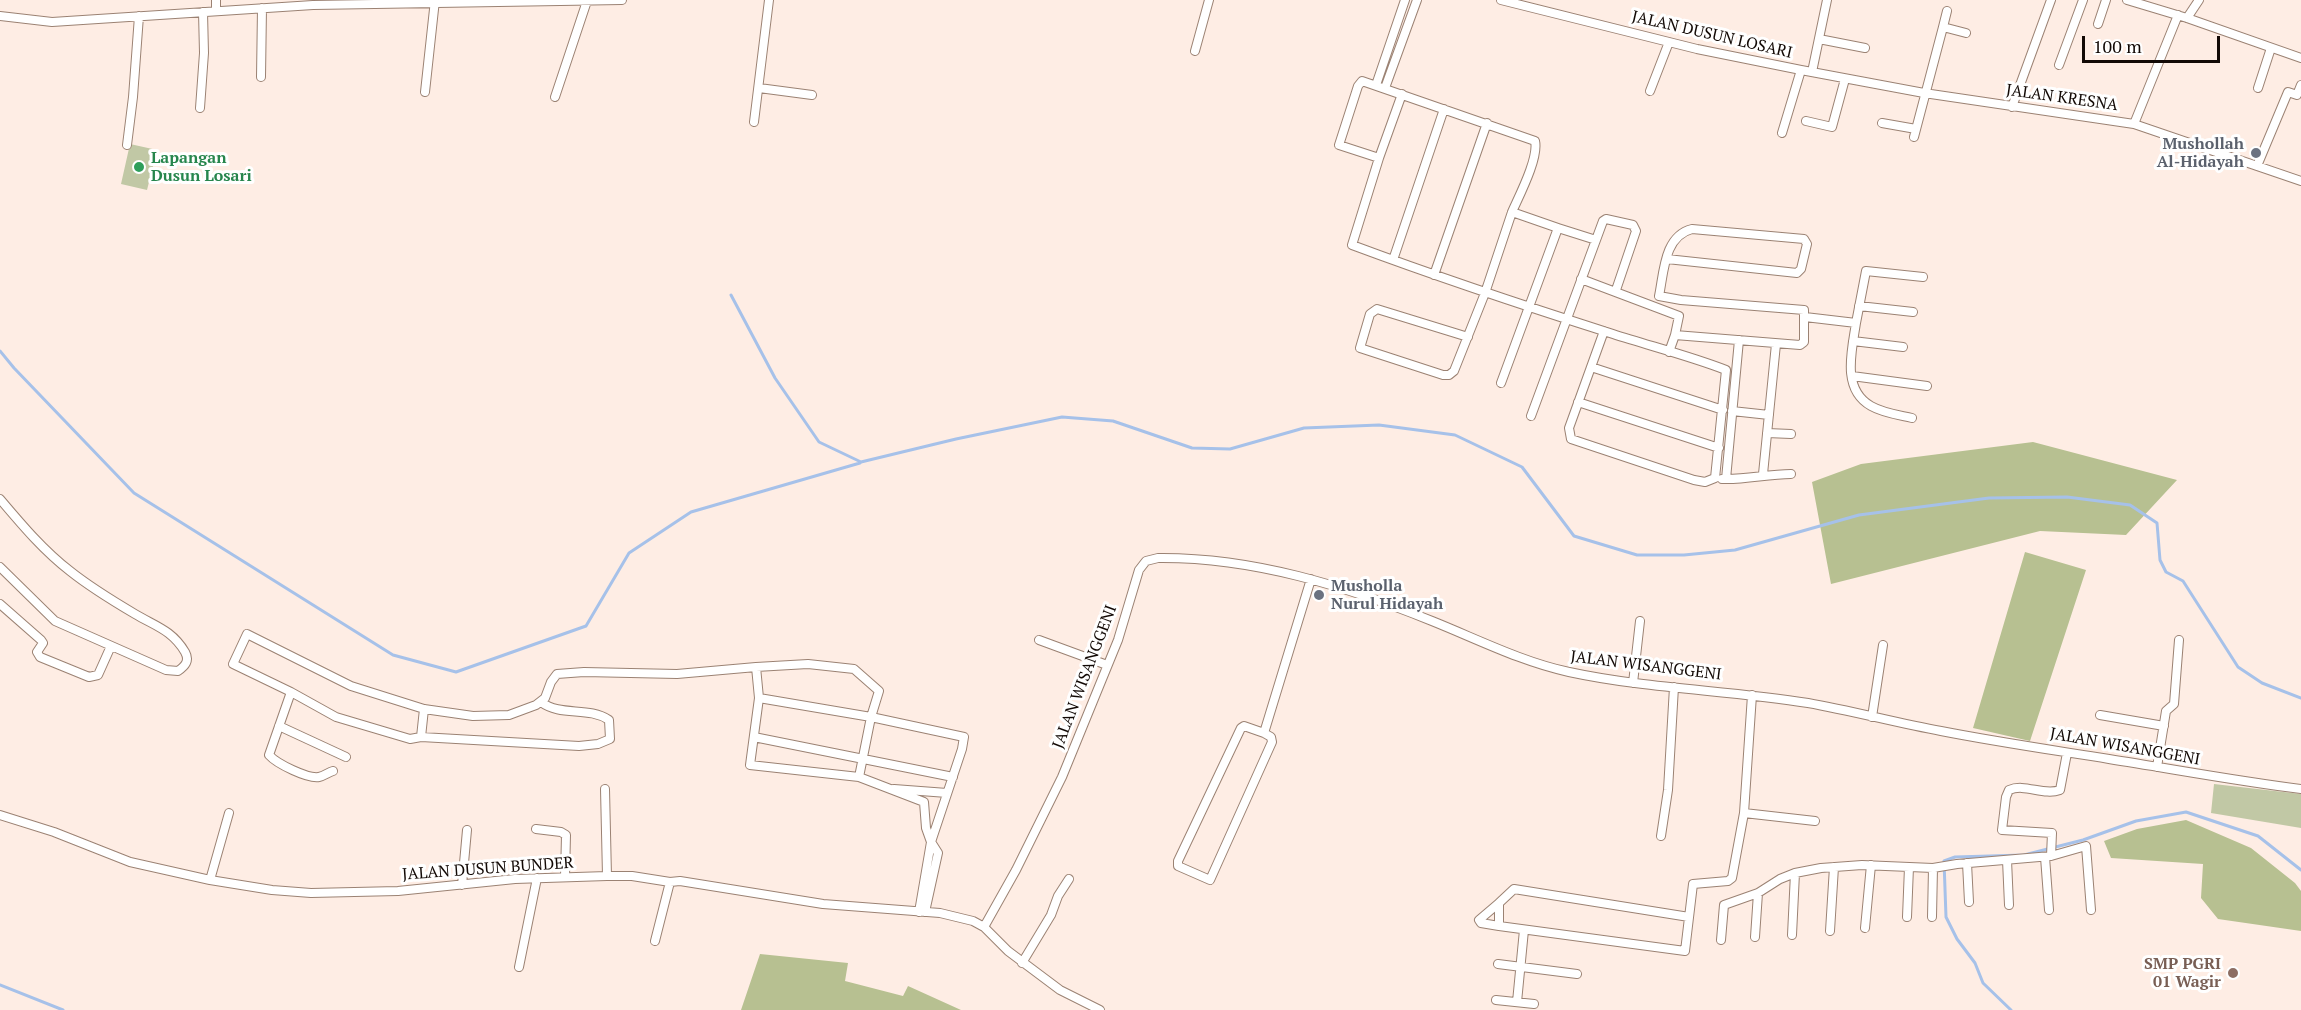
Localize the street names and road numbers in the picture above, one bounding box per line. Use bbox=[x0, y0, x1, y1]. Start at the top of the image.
street label: JALAN DUSUN LOSARI bbox=[1630, 7, 1794, 63]
street label: JALAN KRESNA bbox=[2005, 81, 2119, 115]
street label: JALAN WISANGGENI bbox=[1049, 603, 1121, 751]
street label: JALAN WISANGGENI bbox=[1569, 647, 1723, 685]
street label: JALAN WISANGGENI bbox=[2048, 724, 2202, 770]
street label: JALAN DUSUN BUNDER bbox=[402, 853, 574, 885]

